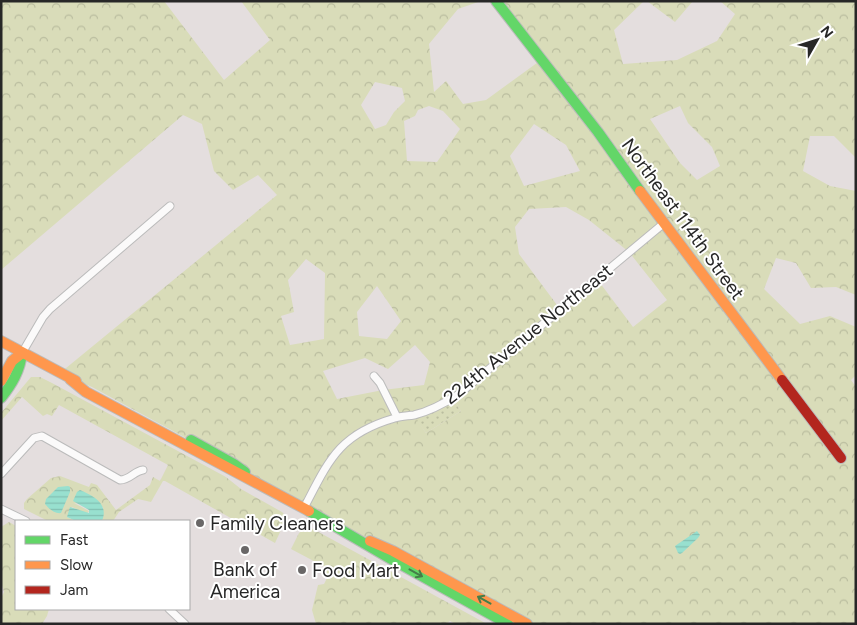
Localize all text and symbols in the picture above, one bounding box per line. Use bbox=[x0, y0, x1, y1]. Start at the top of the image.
north arrow bbox=[792, 15, 842, 65]
text: N bbox=[817, 23, 837, 42]
street label: Northeast 114th Street bbox=[617, 134, 749, 304]
street label: 224th Avenue Northeast bbox=[439, 259, 617, 409]
place label: Family Cleaners bbox=[210, 512, 344, 535]
marker: Family Cleaners bbox=[194, 517, 206, 529]
legend bbox=[15, 520, 190, 610]
text: Fast bbox=[60, 531, 89, 549]
marker: Bank of America bbox=[239, 544, 251, 556]
text: Slow bbox=[60, 556, 93, 574]
place label: Bank of America bbox=[210, 558, 280, 603]
place label: Food Mart bbox=[312, 559, 399, 582]
marker: Food Mart bbox=[296, 564, 308, 576]
one-way arrow bbox=[408, 569, 423, 579]
text: Jam bbox=[60, 581, 88, 599]
one-way arrow bbox=[478, 595, 492, 605]

